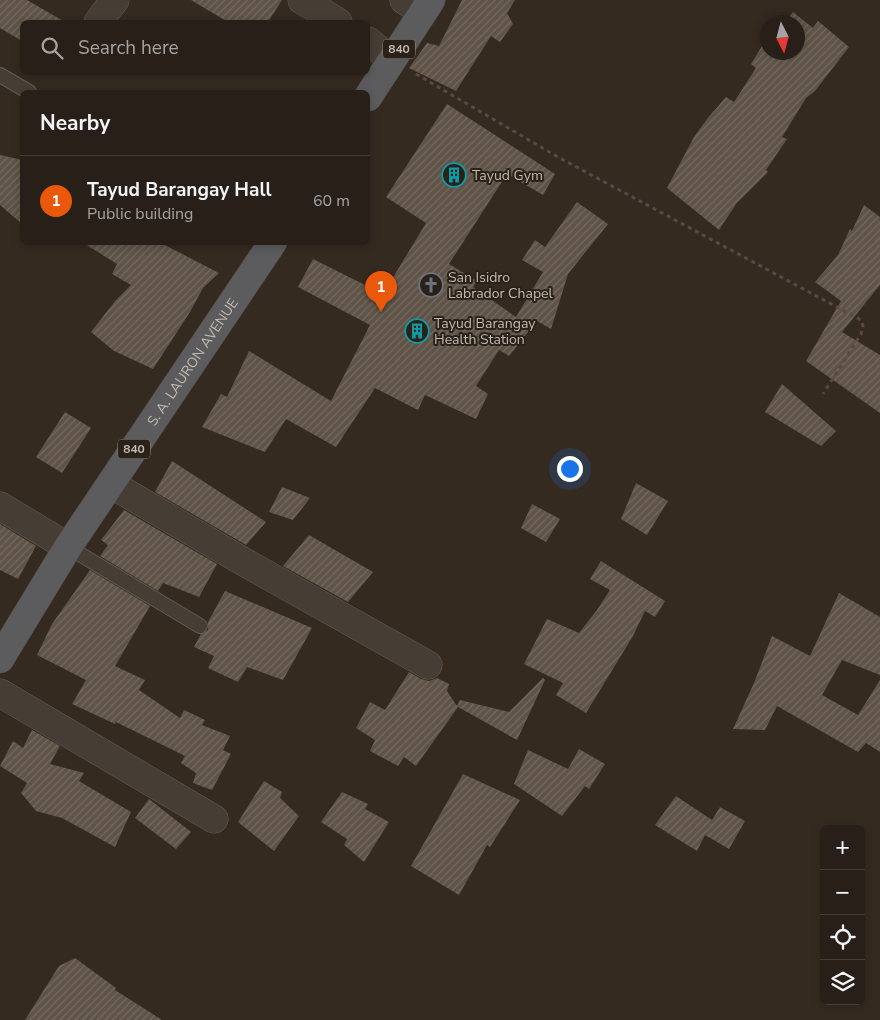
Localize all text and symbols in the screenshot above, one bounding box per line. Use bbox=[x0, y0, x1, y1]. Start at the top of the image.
north arrow bbox=[760, 15, 805, 60]
search box bbox=[20, 20, 370, 75]
icon: search bbox=[38, 34, 66, 62]
text: Search here bbox=[78, 35, 179, 61]
road number: 840 bbox=[383, 40, 415, 59]
text: Nearby bbox=[40, 109, 110, 137]
building icon: Tayud Gym bbox=[441, 162, 467, 188]
place label: Tayud Gym bbox=[472, 166, 543, 185]
text: Tayud Barangay Hall bbox=[87, 177, 272, 203]
text: 1 bbox=[51, 190, 61, 212]
text: 60 m bbox=[313, 190, 350, 212]
text: Public building bbox=[87, 203, 193, 225]
place label: San Isidro Labrador Chapel bbox=[448, 268, 554, 303]
pin: 1 bbox=[365, 271, 397, 312]
church icon: San Isidro Labrador Chapel bbox=[418, 272, 444, 298]
street label: S. A. LAURON AVENUE bbox=[143, 294, 242, 430]
place label: Tayud Barangay Health Station bbox=[434, 314, 536, 349]
building icon: Tayud Barangay Health Station bbox=[404, 318, 430, 344]
road number: 840 bbox=[118, 439, 150, 458]
your location bbox=[557, 456, 583, 482]
map controls bbox=[820, 825, 865, 1005]
button: + bbox=[820, 825, 865, 870]
button: − bbox=[820, 870, 865, 915]
button: locate bbox=[820, 915, 865, 960]
button: layers bbox=[820, 960, 865, 1005]

